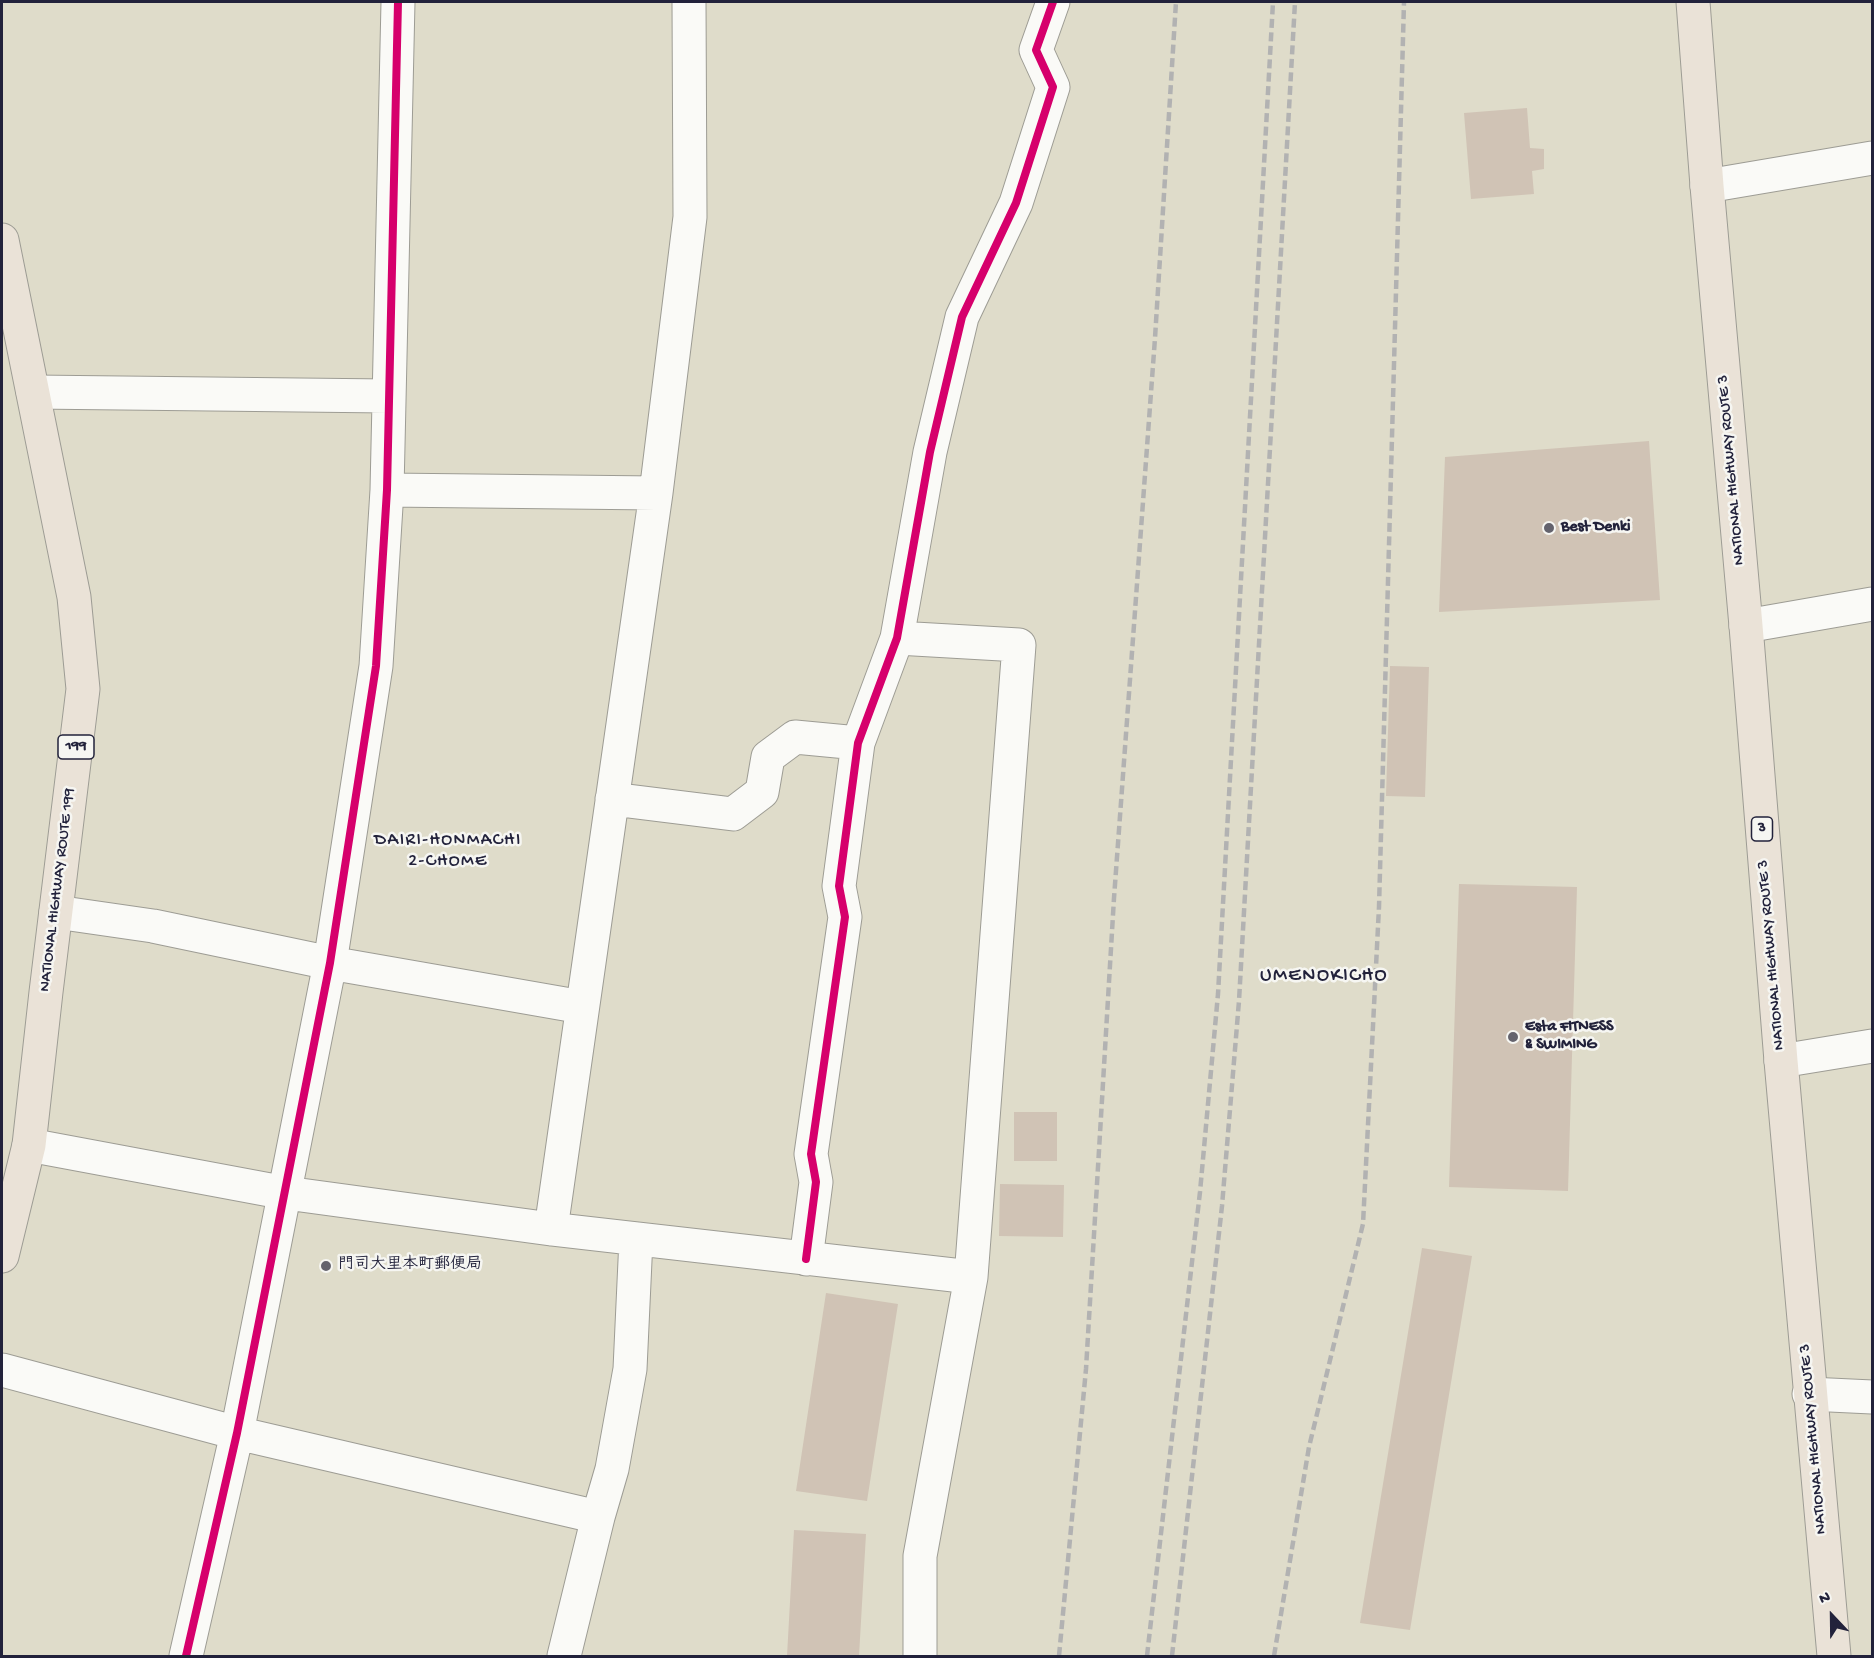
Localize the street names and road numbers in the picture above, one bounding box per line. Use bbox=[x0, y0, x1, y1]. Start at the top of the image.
street label: NATIONAL HIGHWAY ROUTE 3 bbox=[1714, 374, 1750, 566]
road number: 199 bbox=[58, 735, 94, 759]
street label: NATIONAL HIGHWAY ROUTE 199 bbox=[36, 787, 80, 993]
road number: 3 bbox=[1752, 817, 1772, 841]
street label: NATIONAL HIGHWAY ROUTE 3 bbox=[1754, 859, 1790, 1051]
street label: NATIONAL HIGHWAY ROUTE 3 bbox=[1796, 1343, 1832, 1535]

